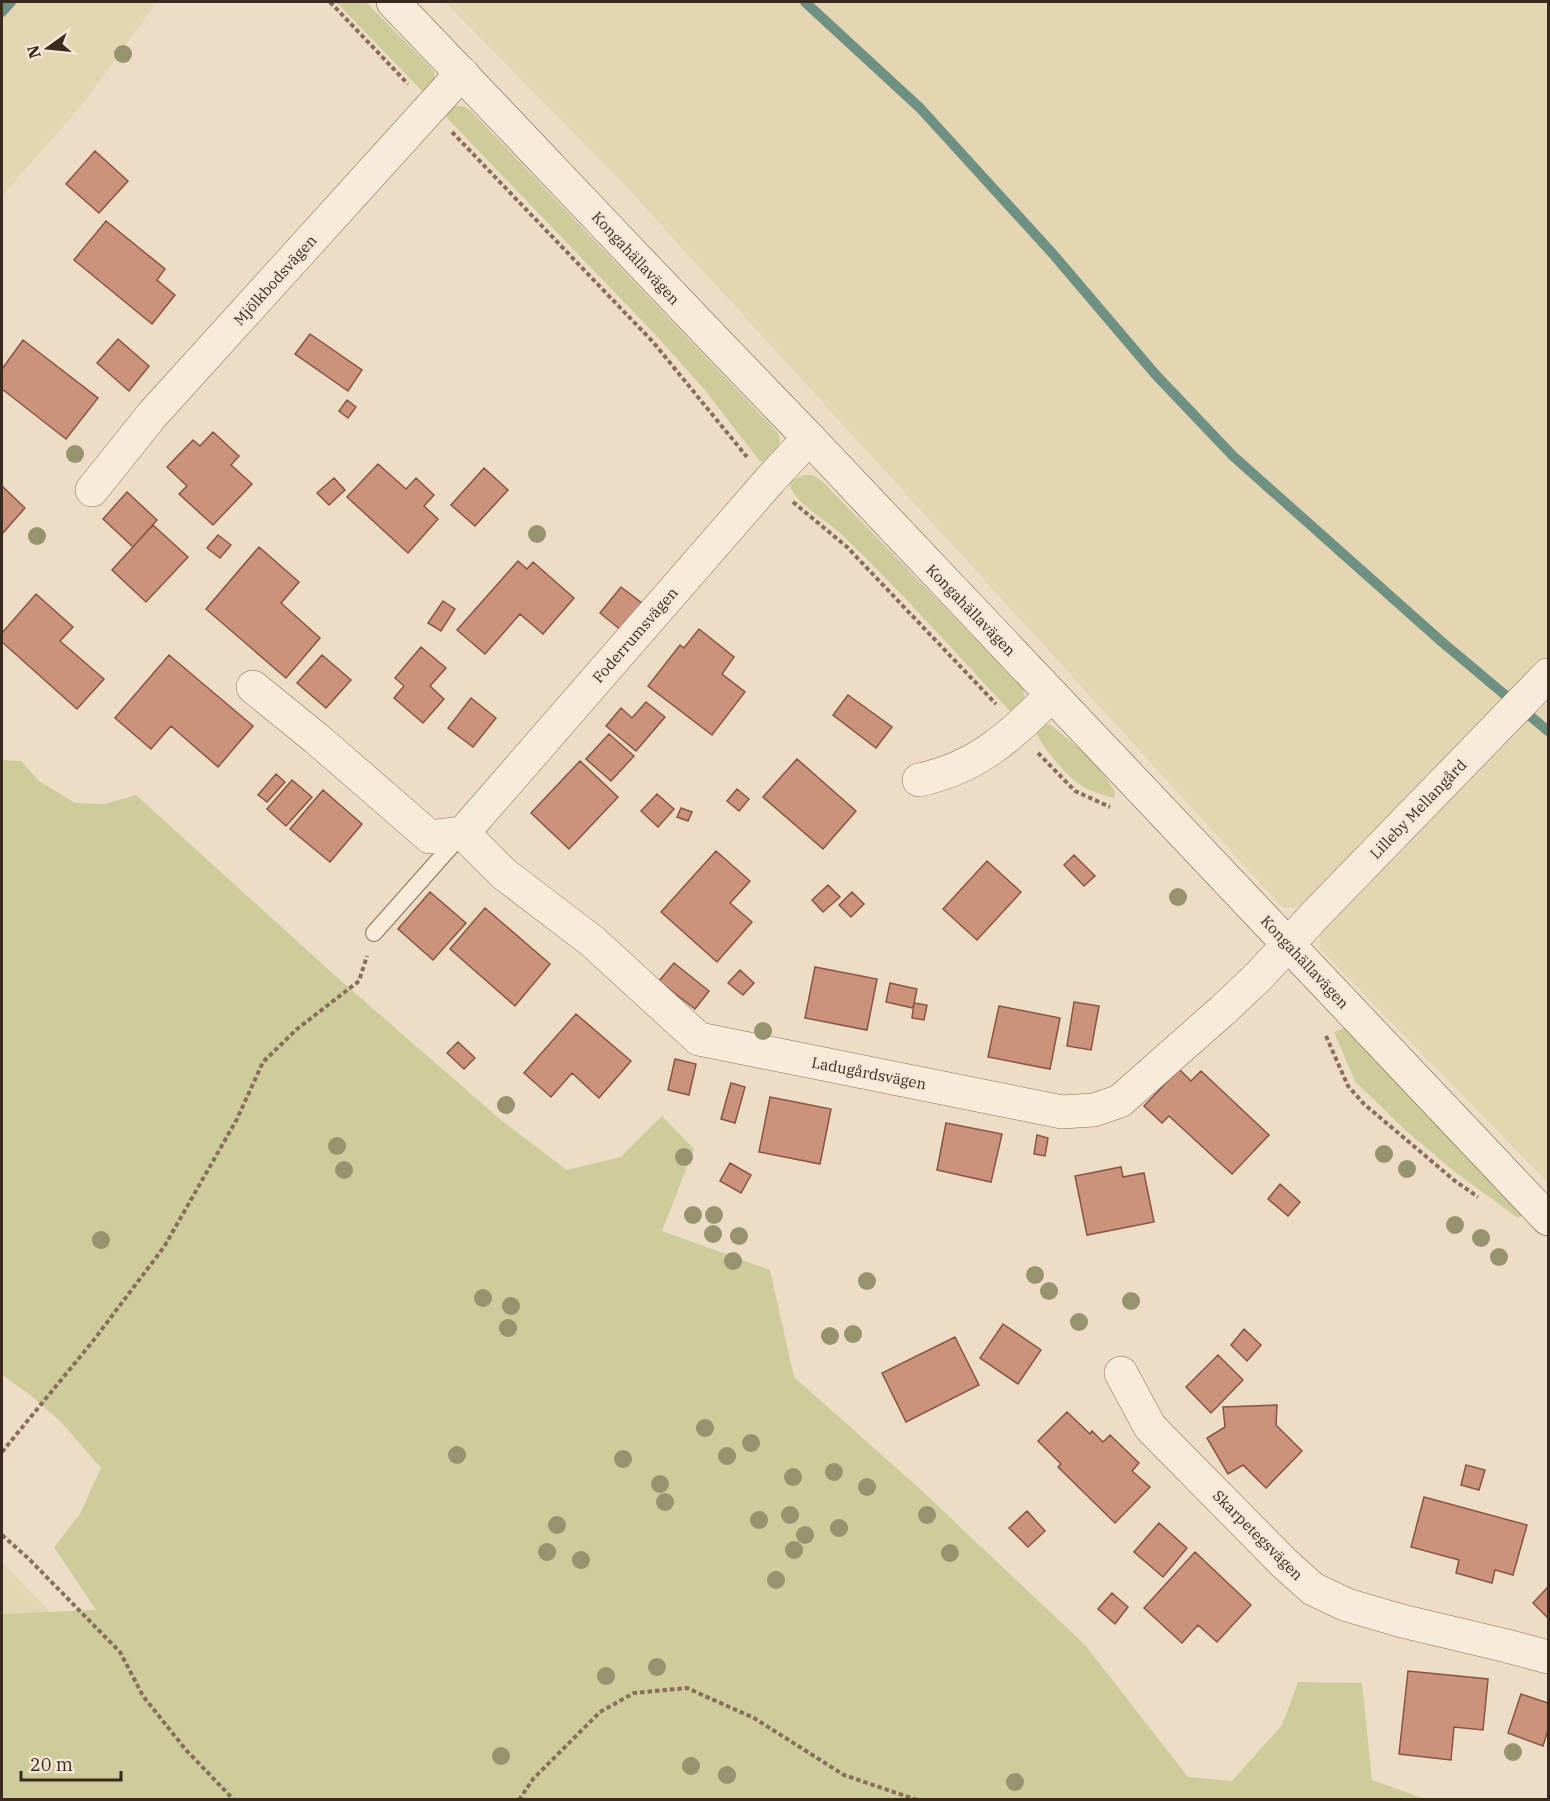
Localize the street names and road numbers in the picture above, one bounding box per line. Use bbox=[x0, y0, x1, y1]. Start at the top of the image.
street label: Kongahällavägen bbox=[588, 207, 684, 309]
street label: Mjölkbodsvägen bbox=[229, 231, 321, 329]
street label: Kongahällavägen bbox=[922, 560, 1020, 660]
street label: Foderrumsvägen bbox=[588, 583, 682, 687]
street label: Lilleby Mellangård bbox=[1366, 755, 1470, 863]
street label: Kongahällavägen bbox=[1257, 911, 1353, 1013]
street label: Ladugårdsvägen bbox=[810, 1053, 928, 1094]
street label: Skarpetegsvägen bbox=[1209, 1486, 1307, 1584]

